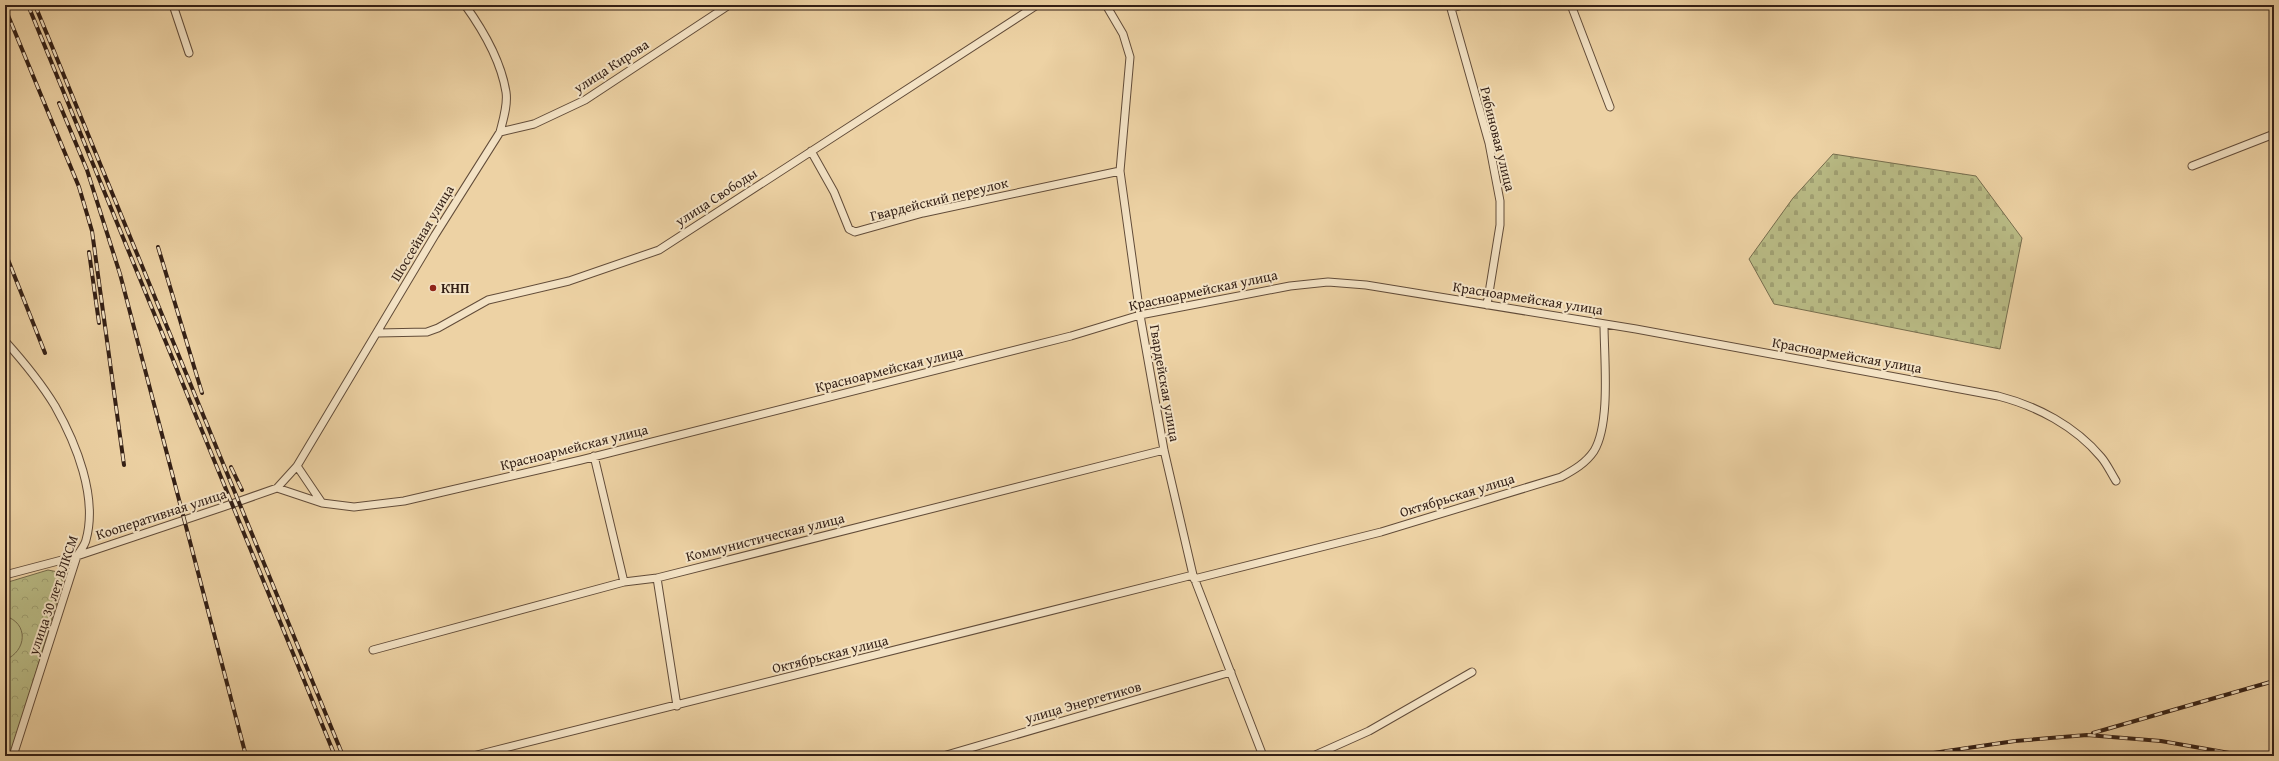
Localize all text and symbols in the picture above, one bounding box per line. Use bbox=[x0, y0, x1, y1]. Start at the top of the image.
street label: улица Кирова bbox=[569, 34, 653, 98]
street label: Рябиновая улица bbox=[1475, 85, 1521, 194]
street label: улица Свободы bbox=[670, 163, 761, 232]
street label: Гвардейский переулок bbox=[868, 172, 1011, 226]
street label: Шоссейная улица bbox=[385, 181, 459, 285]
street label: Красноармейская улица bbox=[1127, 264, 1280, 316]
street label: Красноармейская улица bbox=[1452, 276, 1605, 320]
place label: КНП bbox=[441, 278, 470, 298]
marker: КНП bbox=[428, 283, 438, 293]
street label: Гвардейская улица bbox=[1145, 323, 1185, 443]
street label: Красноармейская улица bbox=[1771, 332, 1924, 378]
street label: Красноармейская улица bbox=[813, 341, 965, 397]
street label: Красноармейская улица bbox=[498, 419, 650, 475]
street label: Октябрьская улица bbox=[1397, 468, 1517, 522]
street label: Кооперативная улица bbox=[93, 483, 229, 545]
street label: Коммунистическая улица bbox=[684, 508, 847, 566]
street label: улица 30 лет ВЛКСМ bbox=[23, 532, 83, 659]
street label: Октябрьская улица bbox=[770, 630, 891, 678]
street label: улица Энергетиков bbox=[1022, 676, 1144, 728]

